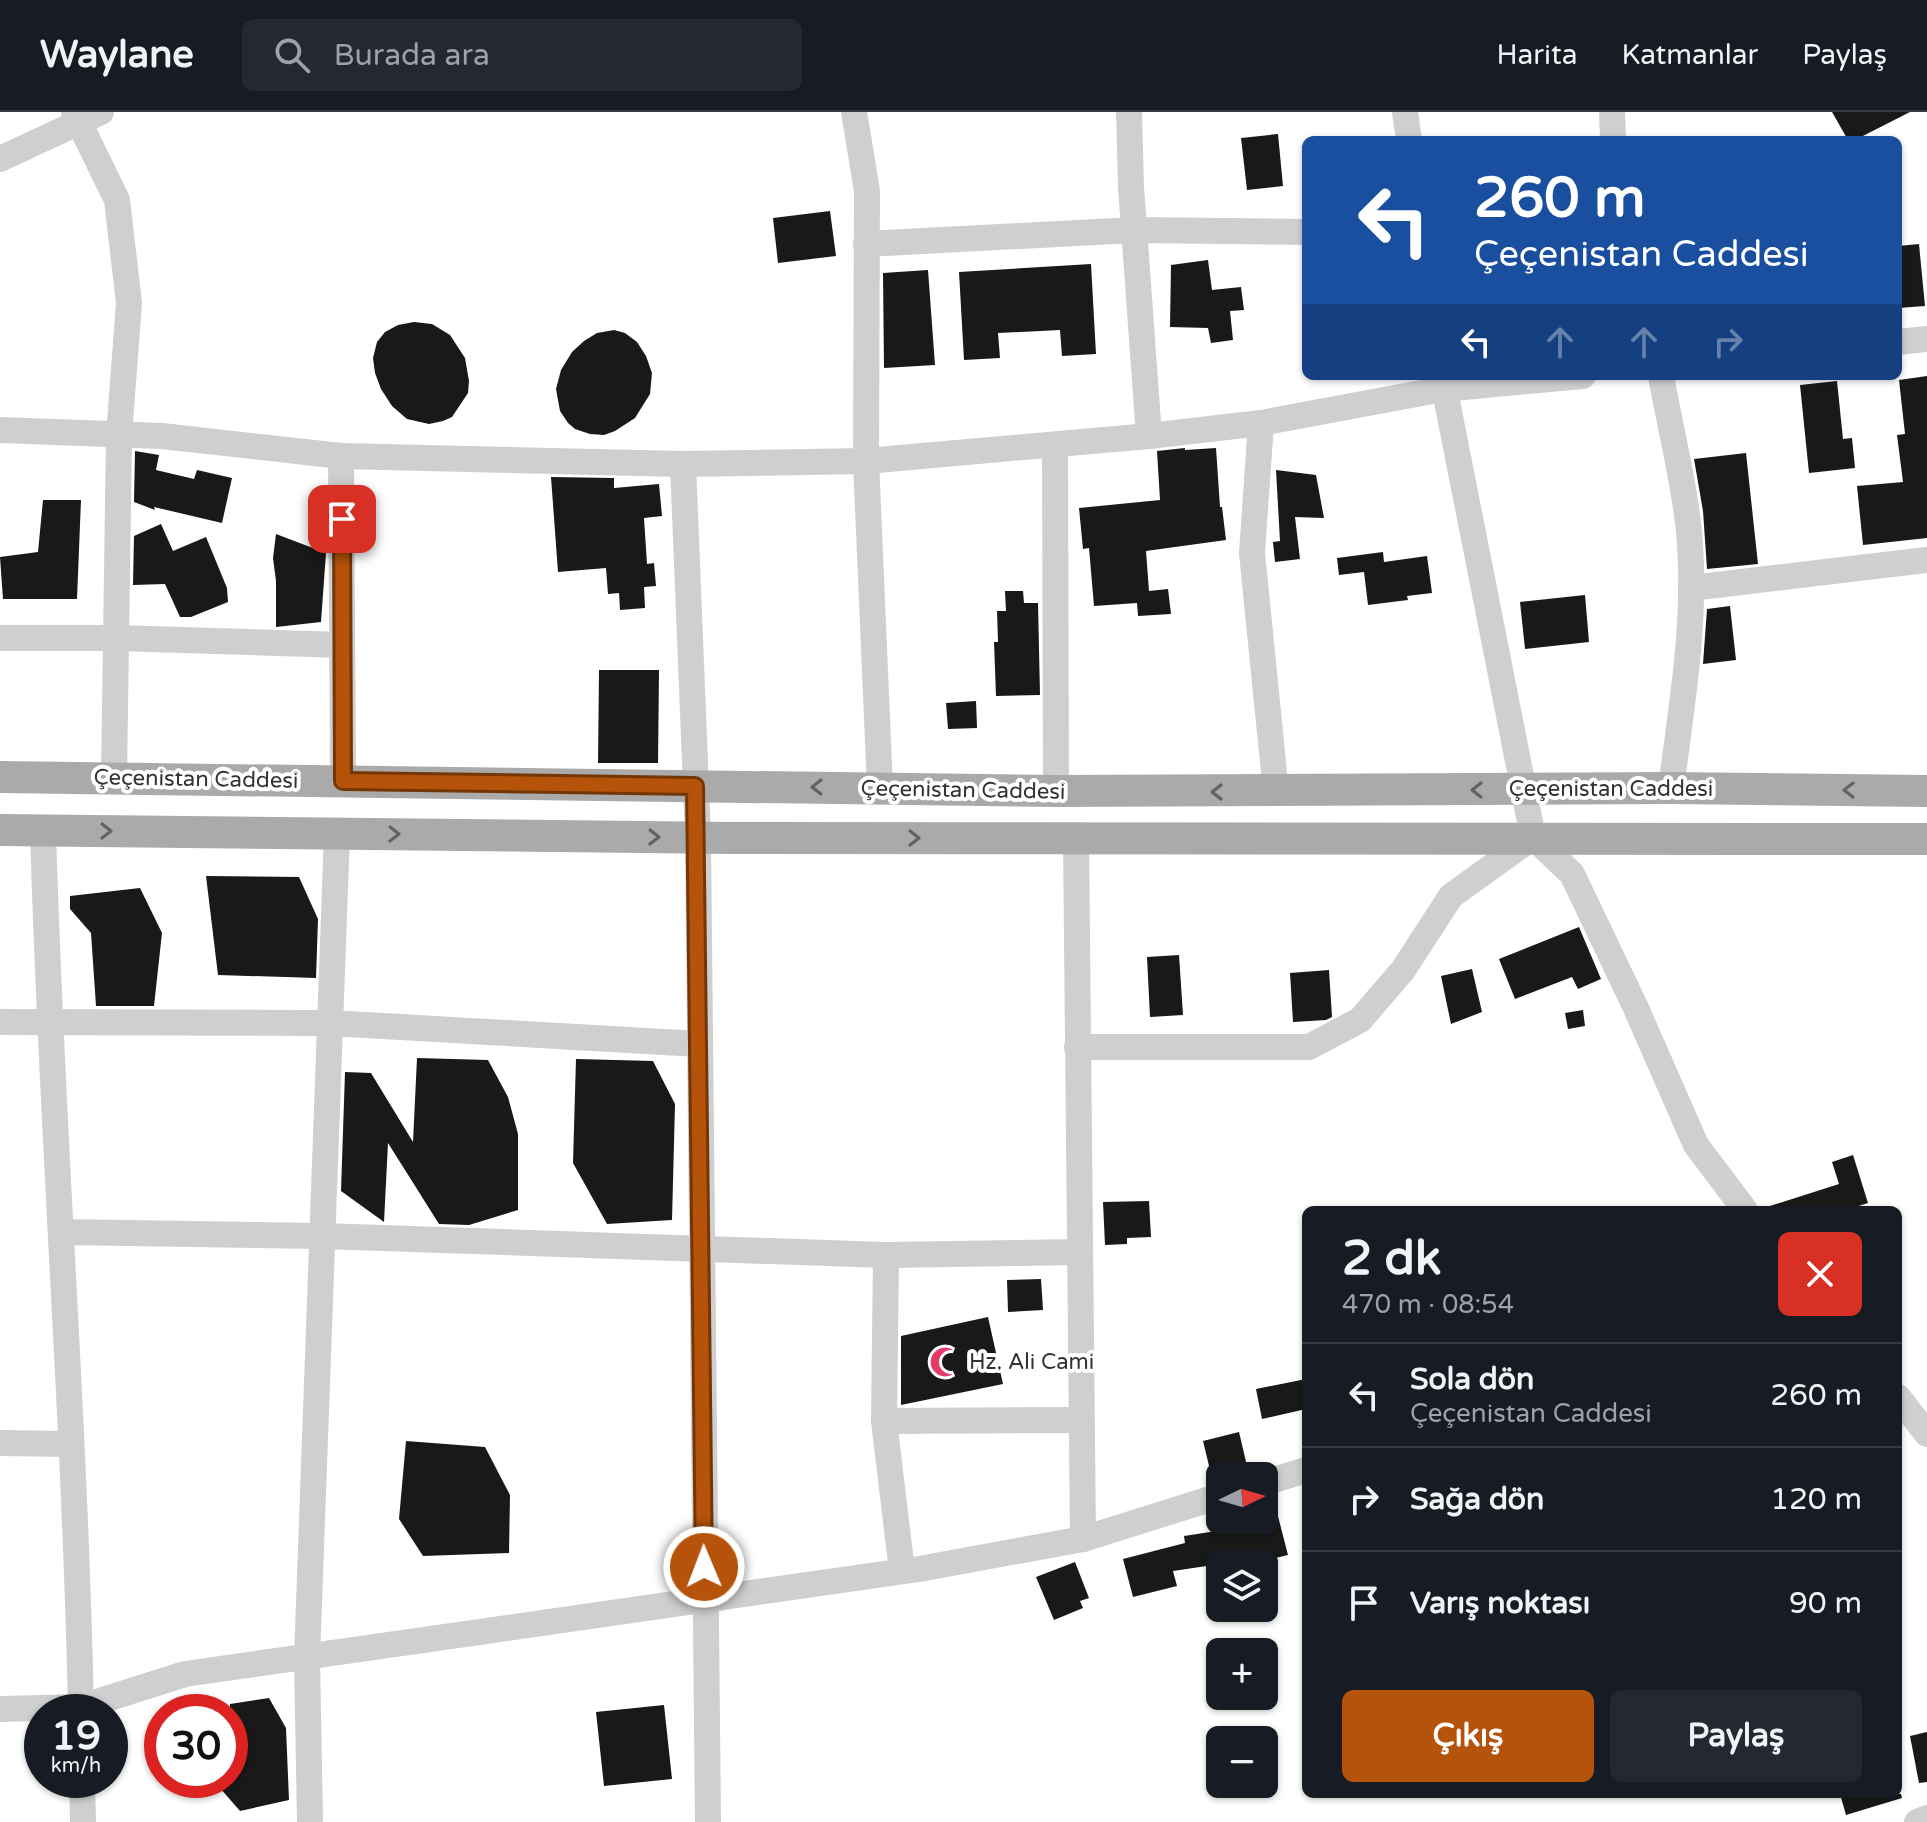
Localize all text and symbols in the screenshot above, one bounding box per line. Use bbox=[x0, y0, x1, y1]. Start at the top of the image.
search box bbox=[242, 19, 802, 91]
text: Waylane bbox=[40, 32, 194, 78]
icon: search bbox=[270, 33, 314, 77]
text: Burada ara bbox=[334, 37, 490, 74]
text: Harita bbox=[1496, 38, 1577, 72]
text: Katmanlar bbox=[1621, 38, 1758, 72]
text: Paylaş bbox=[1802, 38, 1887, 72]
text: 260 m bbox=[1474, 165, 1645, 232]
icon: left bbox=[1342, 168, 1446, 272]
text: Çeçenistan Caddesi bbox=[1474, 233, 1809, 276]
icon: left bbox=[1454, 320, 1498, 364]
icon: ahead bbox=[1538, 320, 1582, 364]
icon: ahead bbox=[1622, 320, 1666, 364]
icon: right bbox=[1706, 320, 1750, 364]
pin bbox=[308, 485, 376, 553]
icon: arrive bbox=[320, 497, 364, 541]
street label: Çeçenistan Caddesi bbox=[93, 764, 299, 794]
street label: Çeçenistan Caddesi bbox=[860, 775, 1066, 805]
street label: Çeçenistan Caddesi bbox=[1509, 776, 1713, 802]
one-way arrow bbox=[810, 778, 823, 796]
one-way arrow bbox=[1470, 781, 1483, 799]
one-way arrow bbox=[1842, 781, 1855, 799]
one-way arrow bbox=[1210, 783, 1223, 801]
one-way arrow bbox=[100, 822, 113, 840]
one-way arrow bbox=[388, 825, 401, 843]
one-way arrow bbox=[648, 828, 661, 846]
one-way arrow bbox=[908, 829, 921, 847]
text: 2 dk bbox=[1342, 1230, 1441, 1288]
button: close bbox=[1778, 1232, 1862, 1316]
text: 470 m · 08:54 bbox=[1342, 1289, 1514, 1320]
mosque icon: Hz. Ali Cami bbox=[928, 1345, 962, 1379]
place label: Hz. Ali Cami bbox=[969, 1349, 1094, 1375]
text: Sola dön bbox=[1410, 1361, 1534, 1398]
icon: left bbox=[1342, 1373, 1386, 1417]
text: 260 m bbox=[1770, 1377, 1862, 1414]
text: Çeçenistan Caddesi bbox=[1410, 1398, 1652, 1429]
north arrow bbox=[1206, 1462, 1278, 1534]
map controls bbox=[1206, 1462, 1278, 1798]
icon: right bbox=[1342, 1477, 1386, 1521]
text: Sağa dön bbox=[1410, 1481, 1544, 1518]
text: 120 m bbox=[1770, 1481, 1862, 1518]
position arrow bbox=[662, 1525, 746, 1609]
button: layers bbox=[1206, 1550, 1278, 1622]
icon: arrive bbox=[1342, 1581, 1386, 1625]
text: Varış noktası bbox=[1410, 1585, 1590, 1622]
text: 90 m bbox=[1789, 1585, 1862, 1622]
button: + bbox=[1206, 1638, 1278, 1710]
button: Çıkış bbox=[1342, 1690, 1594, 1782]
button: Paylaş bbox=[1610, 1690, 1862, 1782]
speed limit sign: 30 bbox=[144, 1694, 248, 1798]
text: 19 bbox=[51, 1712, 101, 1760]
button: − bbox=[1206, 1726, 1278, 1798]
text: km/h bbox=[51, 1754, 101, 1778]

